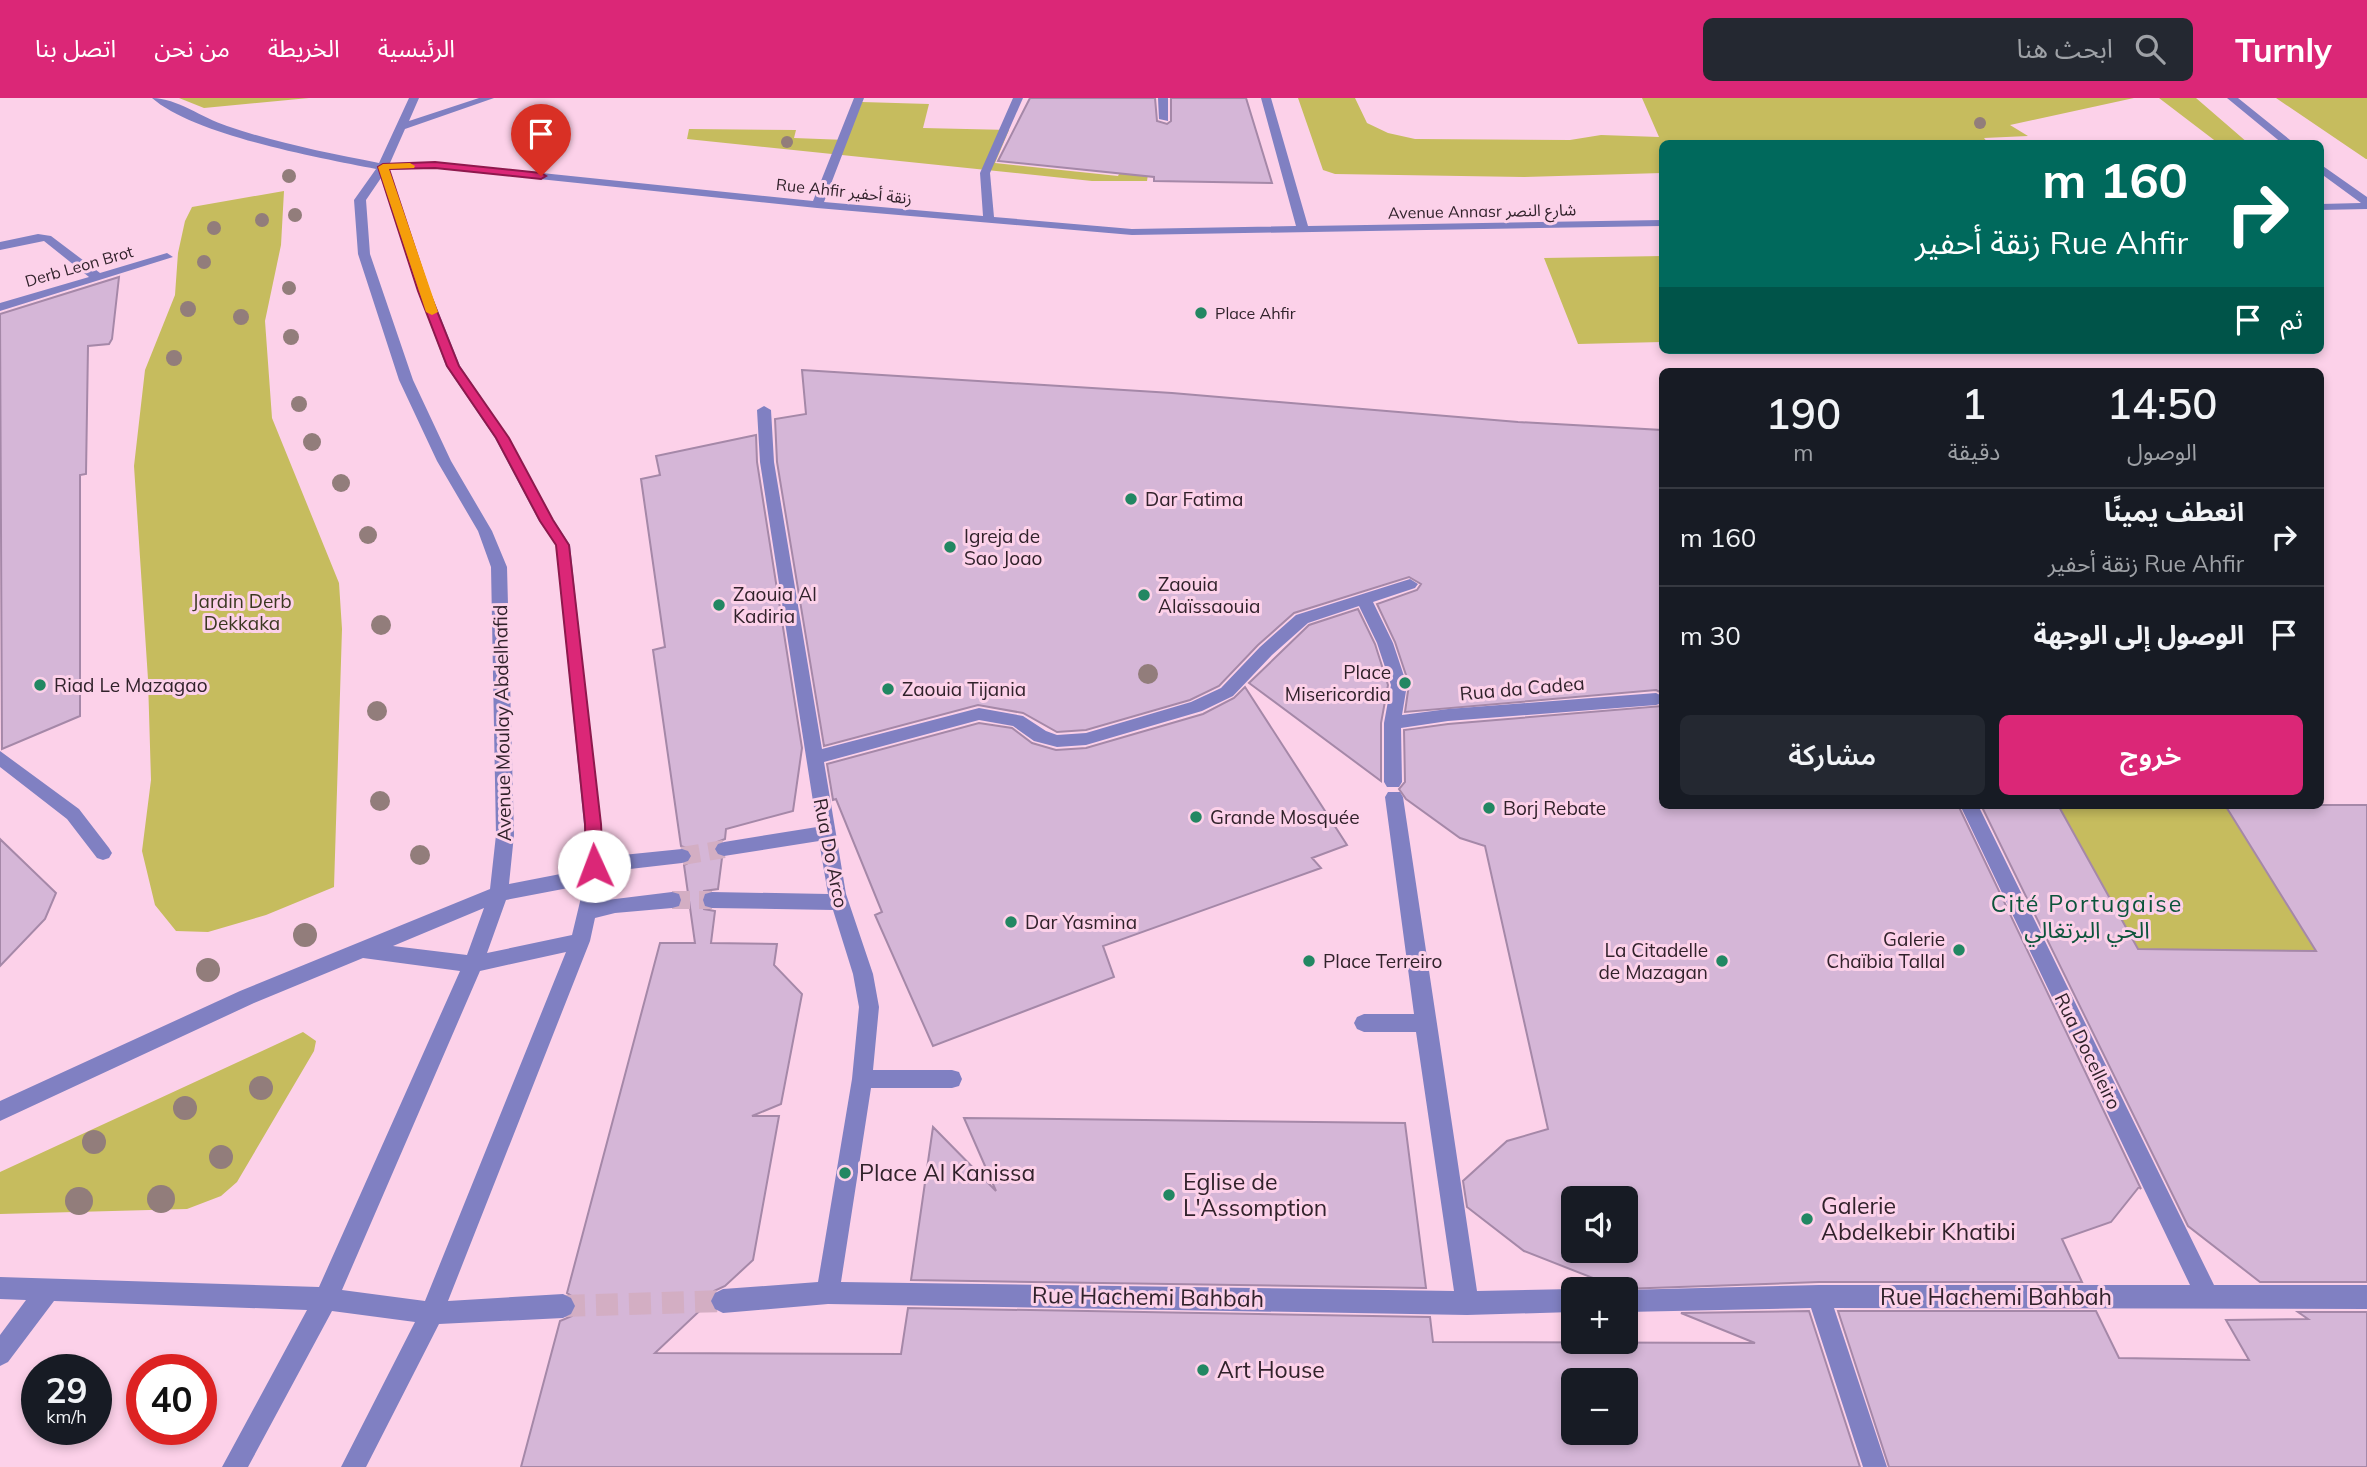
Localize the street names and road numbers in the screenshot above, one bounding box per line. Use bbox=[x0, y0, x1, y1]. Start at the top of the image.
street label: Rue Ahfir زنقة أحفير bbox=[775, 174, 913, 208]
street label: Avenue Annasr شارع النصر bbox=[1388, 199, 1576, 226]
street label: Derb Leon Brot bbox=[23, 241, 136, 291]
street label: Avenue Moulay Abdelhafid bbox=[488, 605, 516, 841]
street label: Rua da Cadea bbox=[1458, 671, 1586, 705]
street label: Rua Do Arco bbox=[809, 796, 853, 910]
street label: Rua Docelleiro bbox=[2049, 989, 2127, 1113]
street label: Rue Hachemi Bahbah bbox=[1032, 1280, 1264, 1313]
street label: Rue Hachemi Bahbah bbox=[1880, 1282, 2112, 1311]

